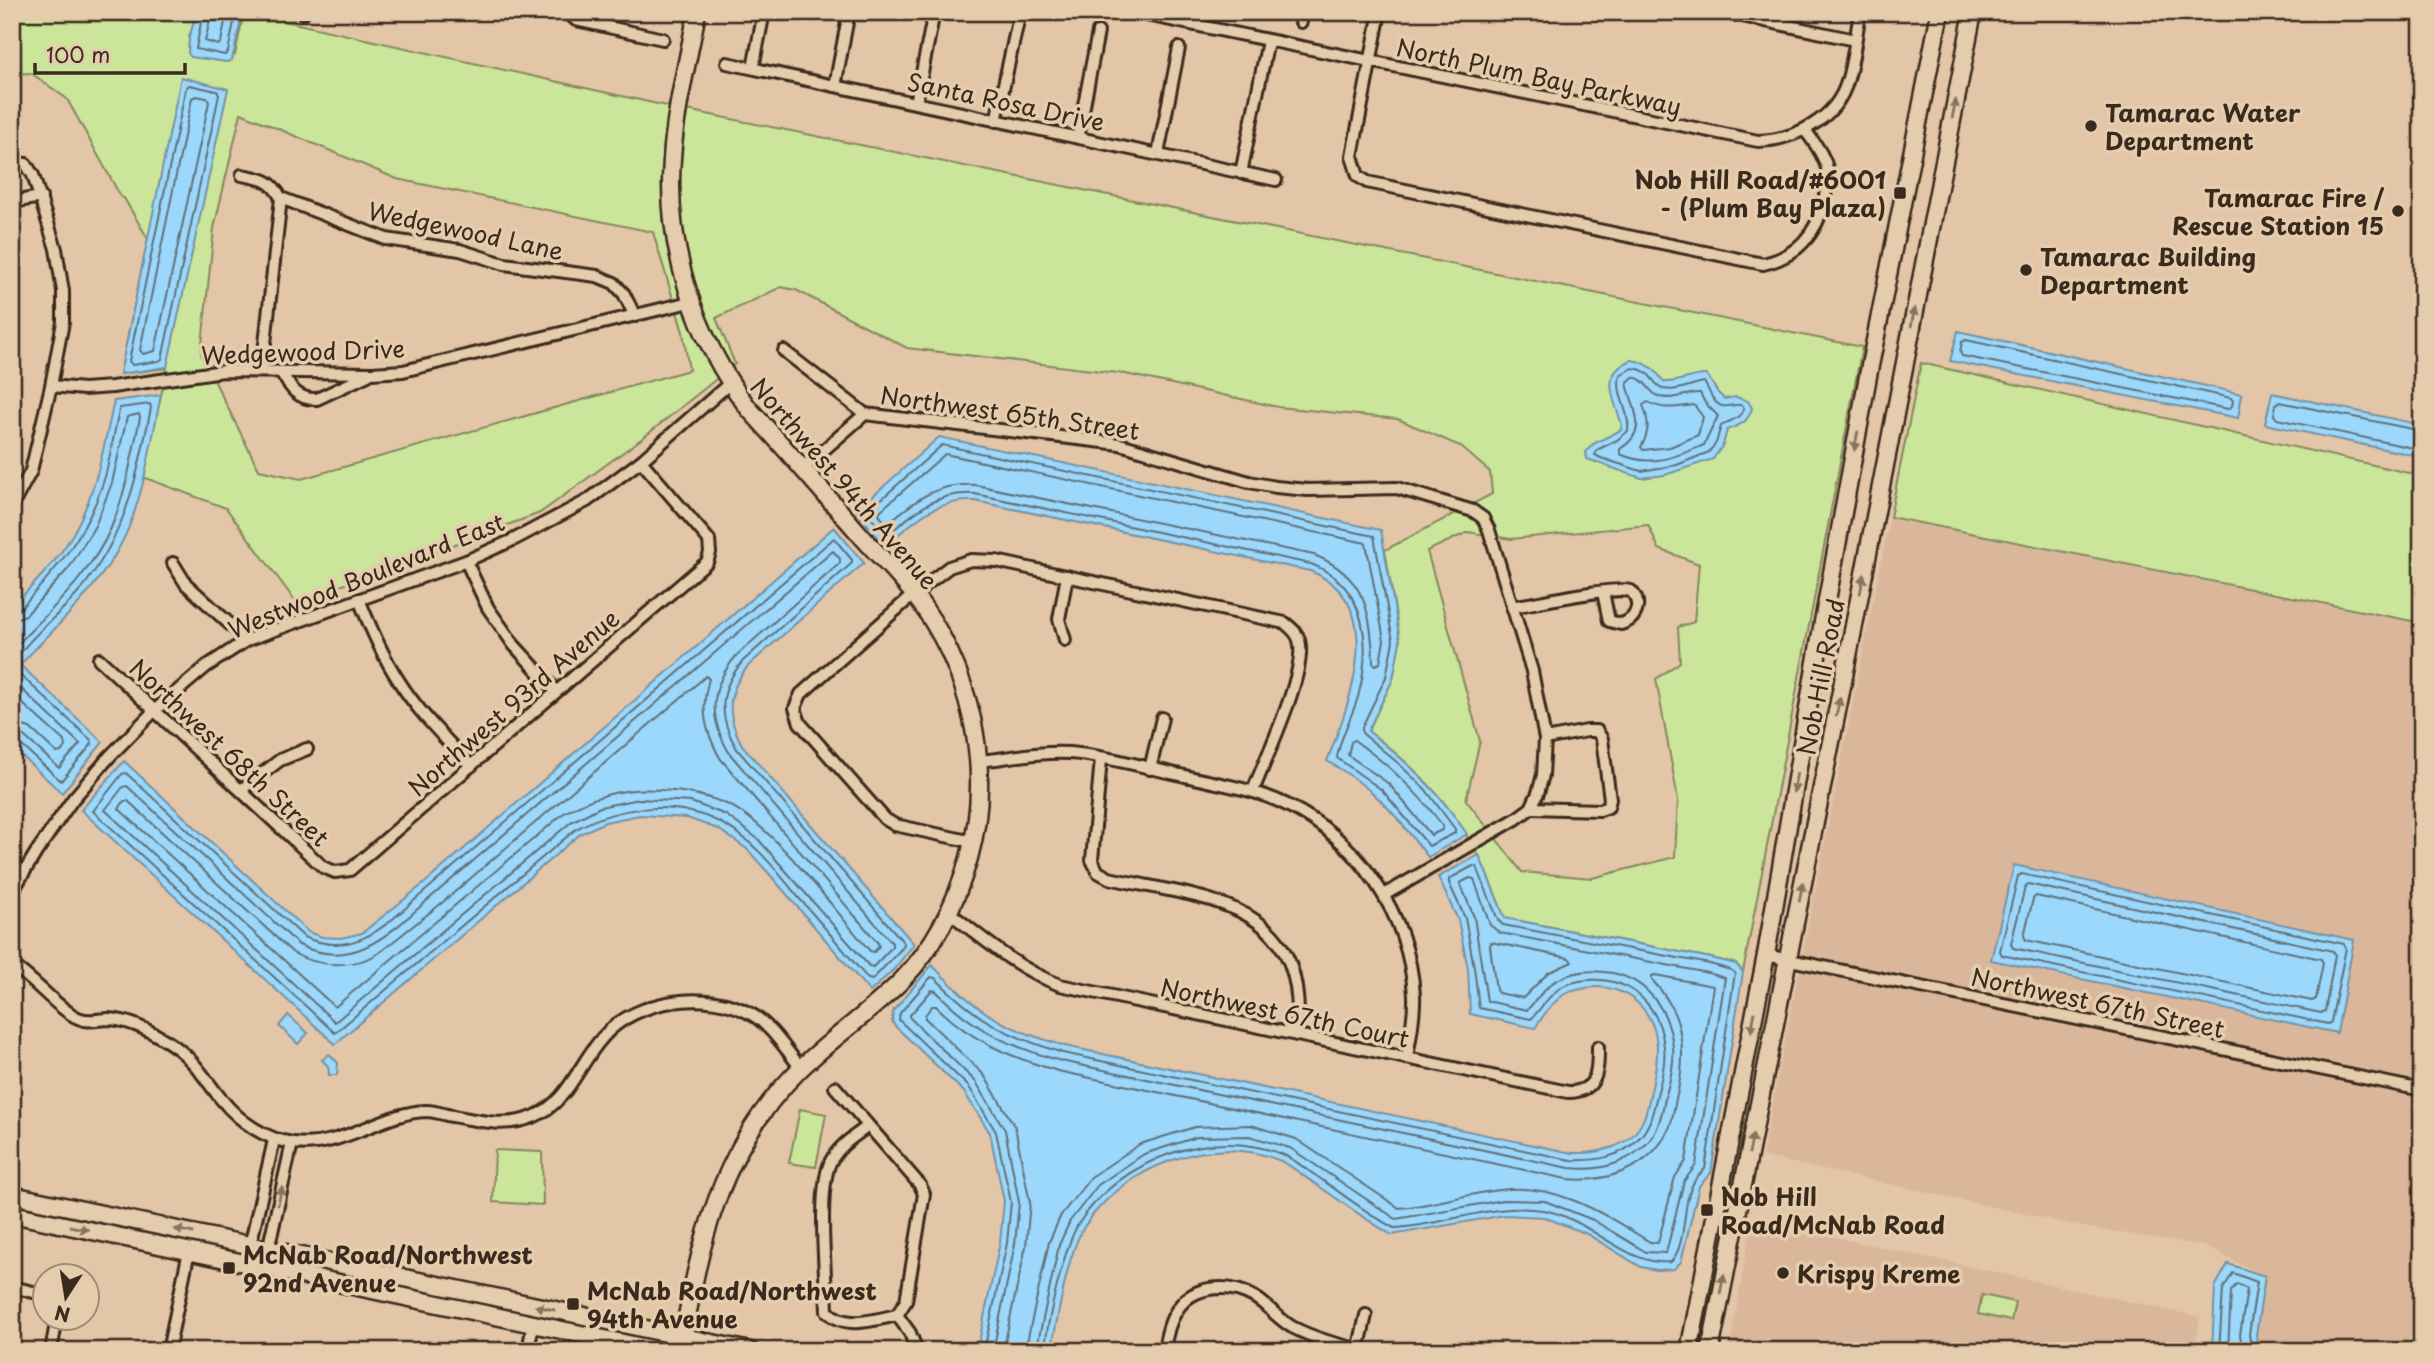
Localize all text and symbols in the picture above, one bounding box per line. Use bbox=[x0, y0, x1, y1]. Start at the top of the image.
street label: North Plum Bay Parkway bbox=[1393, 28, 1685, 124]
scale bar bbox=[35, 32, 186, 76]
text: 100 m bbox=[46, 38, 110, 70]
street label: Santa Rosa Drive bbox=[904, 63, 1108, 139]
place label: Tamarac Water Department bbox=[2105, 94, 2301, 158]
one-way arrow bbox=[1949, 98, 1960, 120]
marker: Tamarac Water Department bbox=[2083, 118, 2099, 134]
place label: Nob Hill Road/#6001 - (Plum Bay Plaza) bbox=[1635, 161, 1886, 225]
place label: Tamarac Fire / Rescue Station 15 bbox=[2172, 179, 2385, 243]
marker: Nob Hill Road/#6001 - (Plum Bay Plaza) bbox=[1892, 185, 1908, 201]
street label: Wedgewood Lane bbox=[365, 192, 567, 268]
marker: Tamarac Fire / Rescue Station 15 bbox=[2390, 203, 2406, 219]
place label: Tamarac Building Department bbox=[2040, 238, 2256, 302]
marker: Tamarac Building Department bbox=[2018, 262, 2034, 278]
one-way arrow bbox=[1908, 306, 1919, 328]
street label: Wedgewood Drive bbox=[201, 329, 405, 373]
street label: Northwest 94th Avenue bbox=[743, 369, 947, 597]
street label: Northwest 65th Street bbox=[878, 376, 1142, 448]
one-way arrow bbox=[1850, 430, 1861, 452]
street label: Westwood Boulevard East bbox=[222, 503, 510, 647]
one-way arrow bbox=[1857, 573, 1868, 595]
street label: Nob Hill Road bbox=[1787, 595, 1853, 759]
street label: Northwest 93rd Avenue bbox=[399, 600, 627, 804]
street label: Northwest 68th Street bbox=[122, 650, 338, 854]
one-way arrow bbox=[1832, 696, 1843, 718]
one-way arrow bbox=[1789, 773, 1800, 795]
one-way arrow bbox=[1796, 881, 1807, 903]
street label: Northwest 67th Street bbox=[1968, 958, 2228, 1046]
street label: Northwest 67th Court bbox=[1157, 968, 1413, 1056]
one-way arrow bbox=[1747, 1011, 1758, 1033]
one-way arrow bbox=[1745, 1133, 1756, 1155]
place label: Nob Hill Road/McNab Road bbox=[1721, 1178, 1945, 1242]
one-way arrow bbox=[275, 1185, 286, 1207]
marker: Nob Hill Road/McNab Road bbox=[1699, 1202, 1715, 1218]
one-way arrow bbox=[68, 1223, 90, 1234]
one-way arrow bbox=[173, 1226, 195, 1237]
place label: McNab Road/Northwest 92nd Avenue bbox=[243, 1236, 533, 1300]
place label: Krispy Kreme bbox=[1797, 1255, 1960, 1291]
marker: McNab Road/Northwest 92nd Avenue bbox=[221, 1260, 237, 1276]
north arrow bbox=[32, 1262, 102, 1332]
marker: Krispy Kreme bbox=[1775, 1265, 1791, 1281]
place label: McNab Road/Northwest 94th Avenue bbox=[587, 1272, 877, 1336]
one-way arrow bbox=[1717, 1273, 1728, 1295]
marker: McNab Road/Northwest 94th Avenue bbox=[565, 1296, 581, 1312]
text: N bbox=[52, 1299, 73, 1330]
one-way arrow bbox=[534, 1303, 556, 1314]

